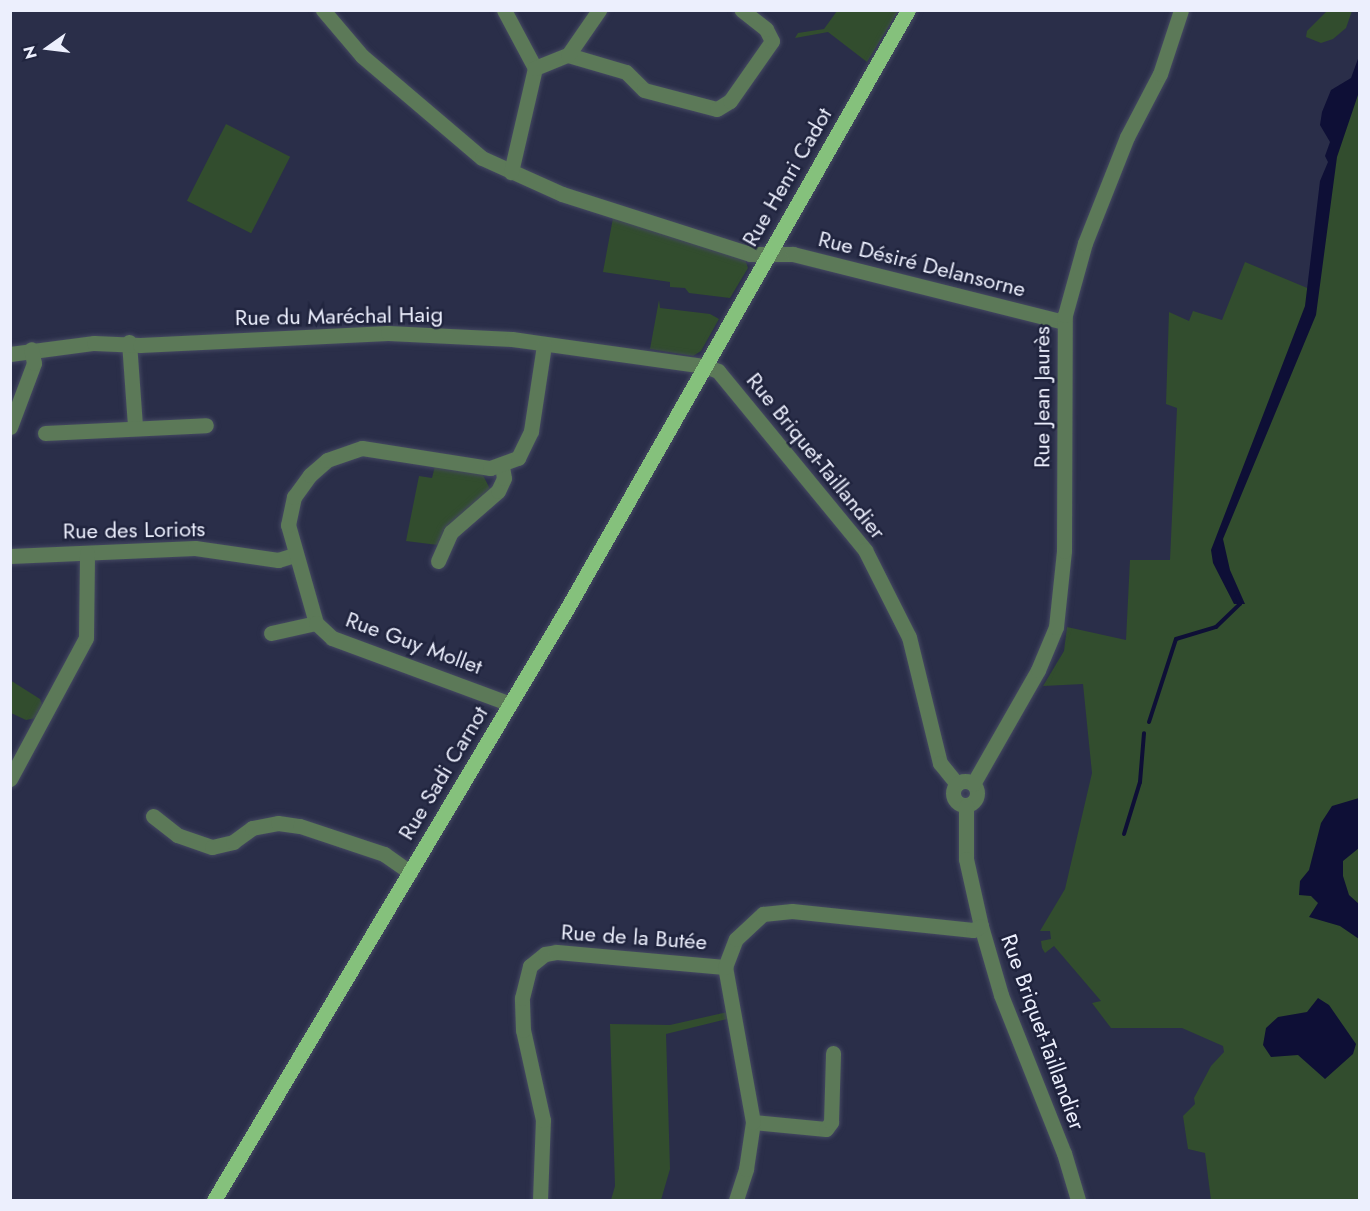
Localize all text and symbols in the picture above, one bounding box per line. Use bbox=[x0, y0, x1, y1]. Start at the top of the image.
north arrow bbox=[18, 18, 78, 78]
text: N bbox=[17, 44, 43, 61]
street label: Rue Henri Cadot bbox=[737, 103, 837, 251]
street label: Rue Désiré Delansorne bbox=[816, 225, 1028, 303]
street label: Rue du Maréchal Haig bbox=[235, 301, 443, 331]
street label: Rue Jean Jaurès bbox=[1029, 326, 1055, 468]
street label: Rue Briquet-Taillandier bbox=[741, 367, 891, 545]
street label: Rue des Loriots bbox=[63, 516, 205, 544]
street label: Rue Guy Mollet bbox=[342, 606, 486, 680]
street label: Rue Sadi Carnot bbox=[393, 701, 493, 845]
street label: Rue de la Butée bbox=[560, 919, 708, 955]
street label: Rue Briquet-Taillandier bbox=[995, 931, 1091, 1133]

